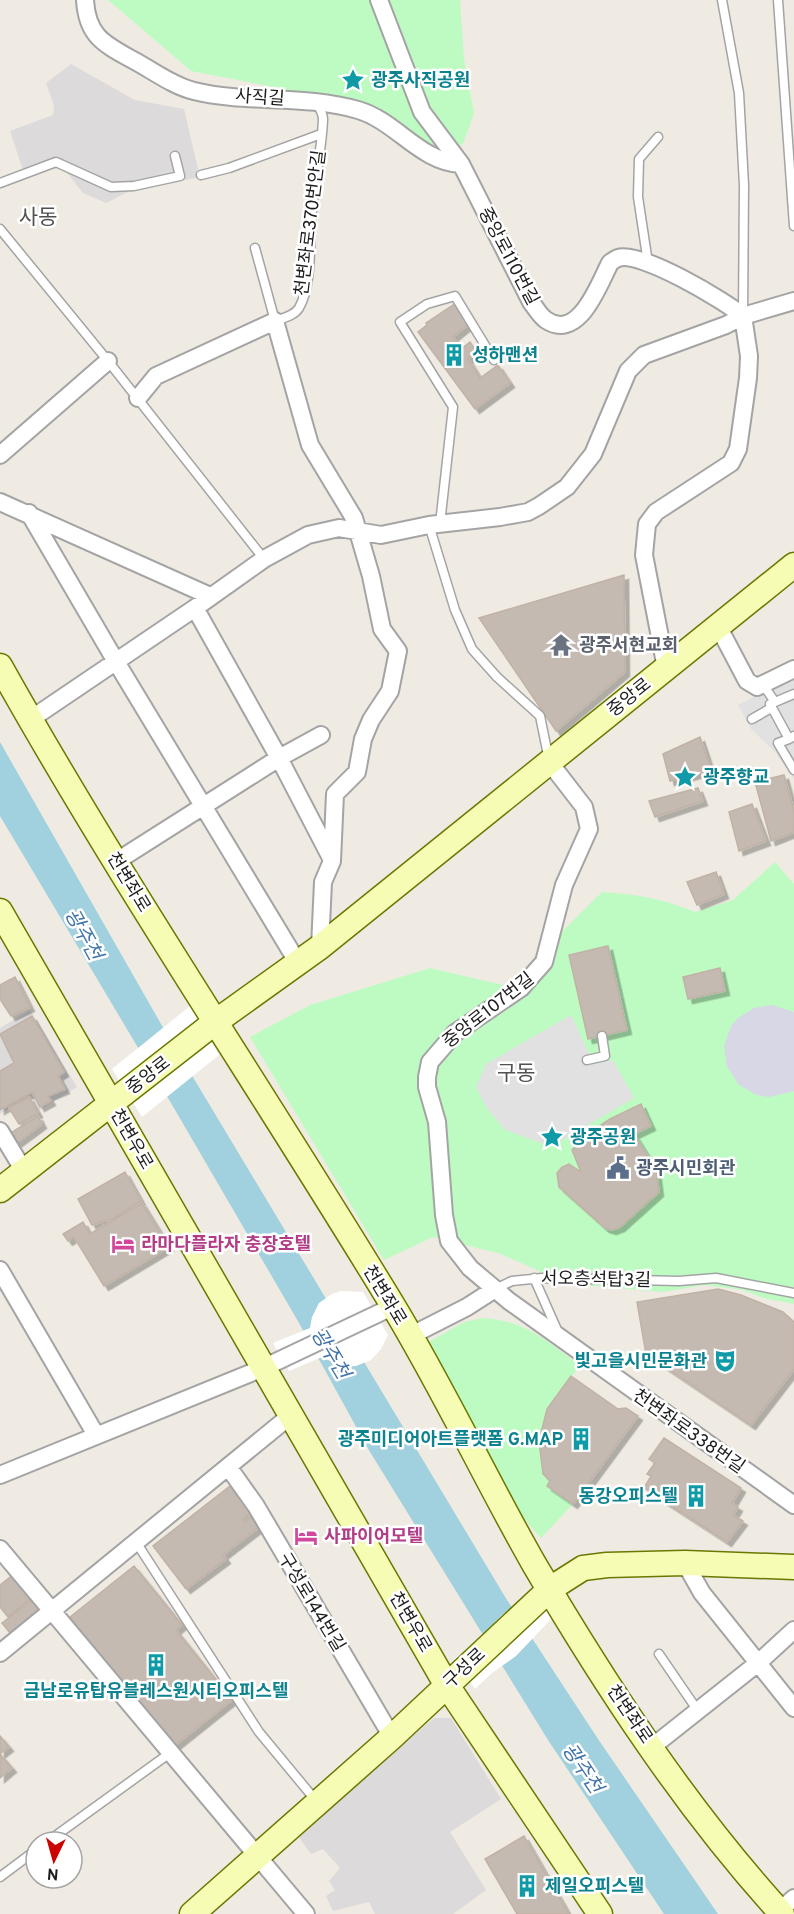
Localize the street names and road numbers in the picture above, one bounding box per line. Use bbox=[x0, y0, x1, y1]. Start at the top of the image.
street label: 사직길 bbox=[234, 85, 285, 112]
street label: 천변좌로370번안길 bbox=[291, 149, 332, 298]
street label: 중앙로110번길 bbox=[472, 204, 543, 310]
street label: 중앙로 bbox=[603, 674, 656, 723]
street label: 천변좌로 bbox=[101, 848, 155, 917]
street label: 중앙로107번길 bbox=[439, 968, 539, 1054]
street label: 중앙로 bbox=[122, 1052, 176, 1101]
street label: 천변우로 bbox=[104, 1105, 157, 1174]
street label: 천변좌로 bbox=[357, 1261, 411, 1330]
street label: 서오층석탑3길 bbox=[541, 1268, 651, 1293]
street label: 천변좌로338번길 bbox=[627, 1385, 749, 1480]
street label: 구성로144번길 bbox=[272, 1549, 349, 1656]
street label: 천변우로 bbox=[383, 1588, 436, 1657]
street label: 구성로 bbox=[439, 1644, 491, 1694]
street label: 천변좌로 bbox=[601, 1681, 657, 1749]

